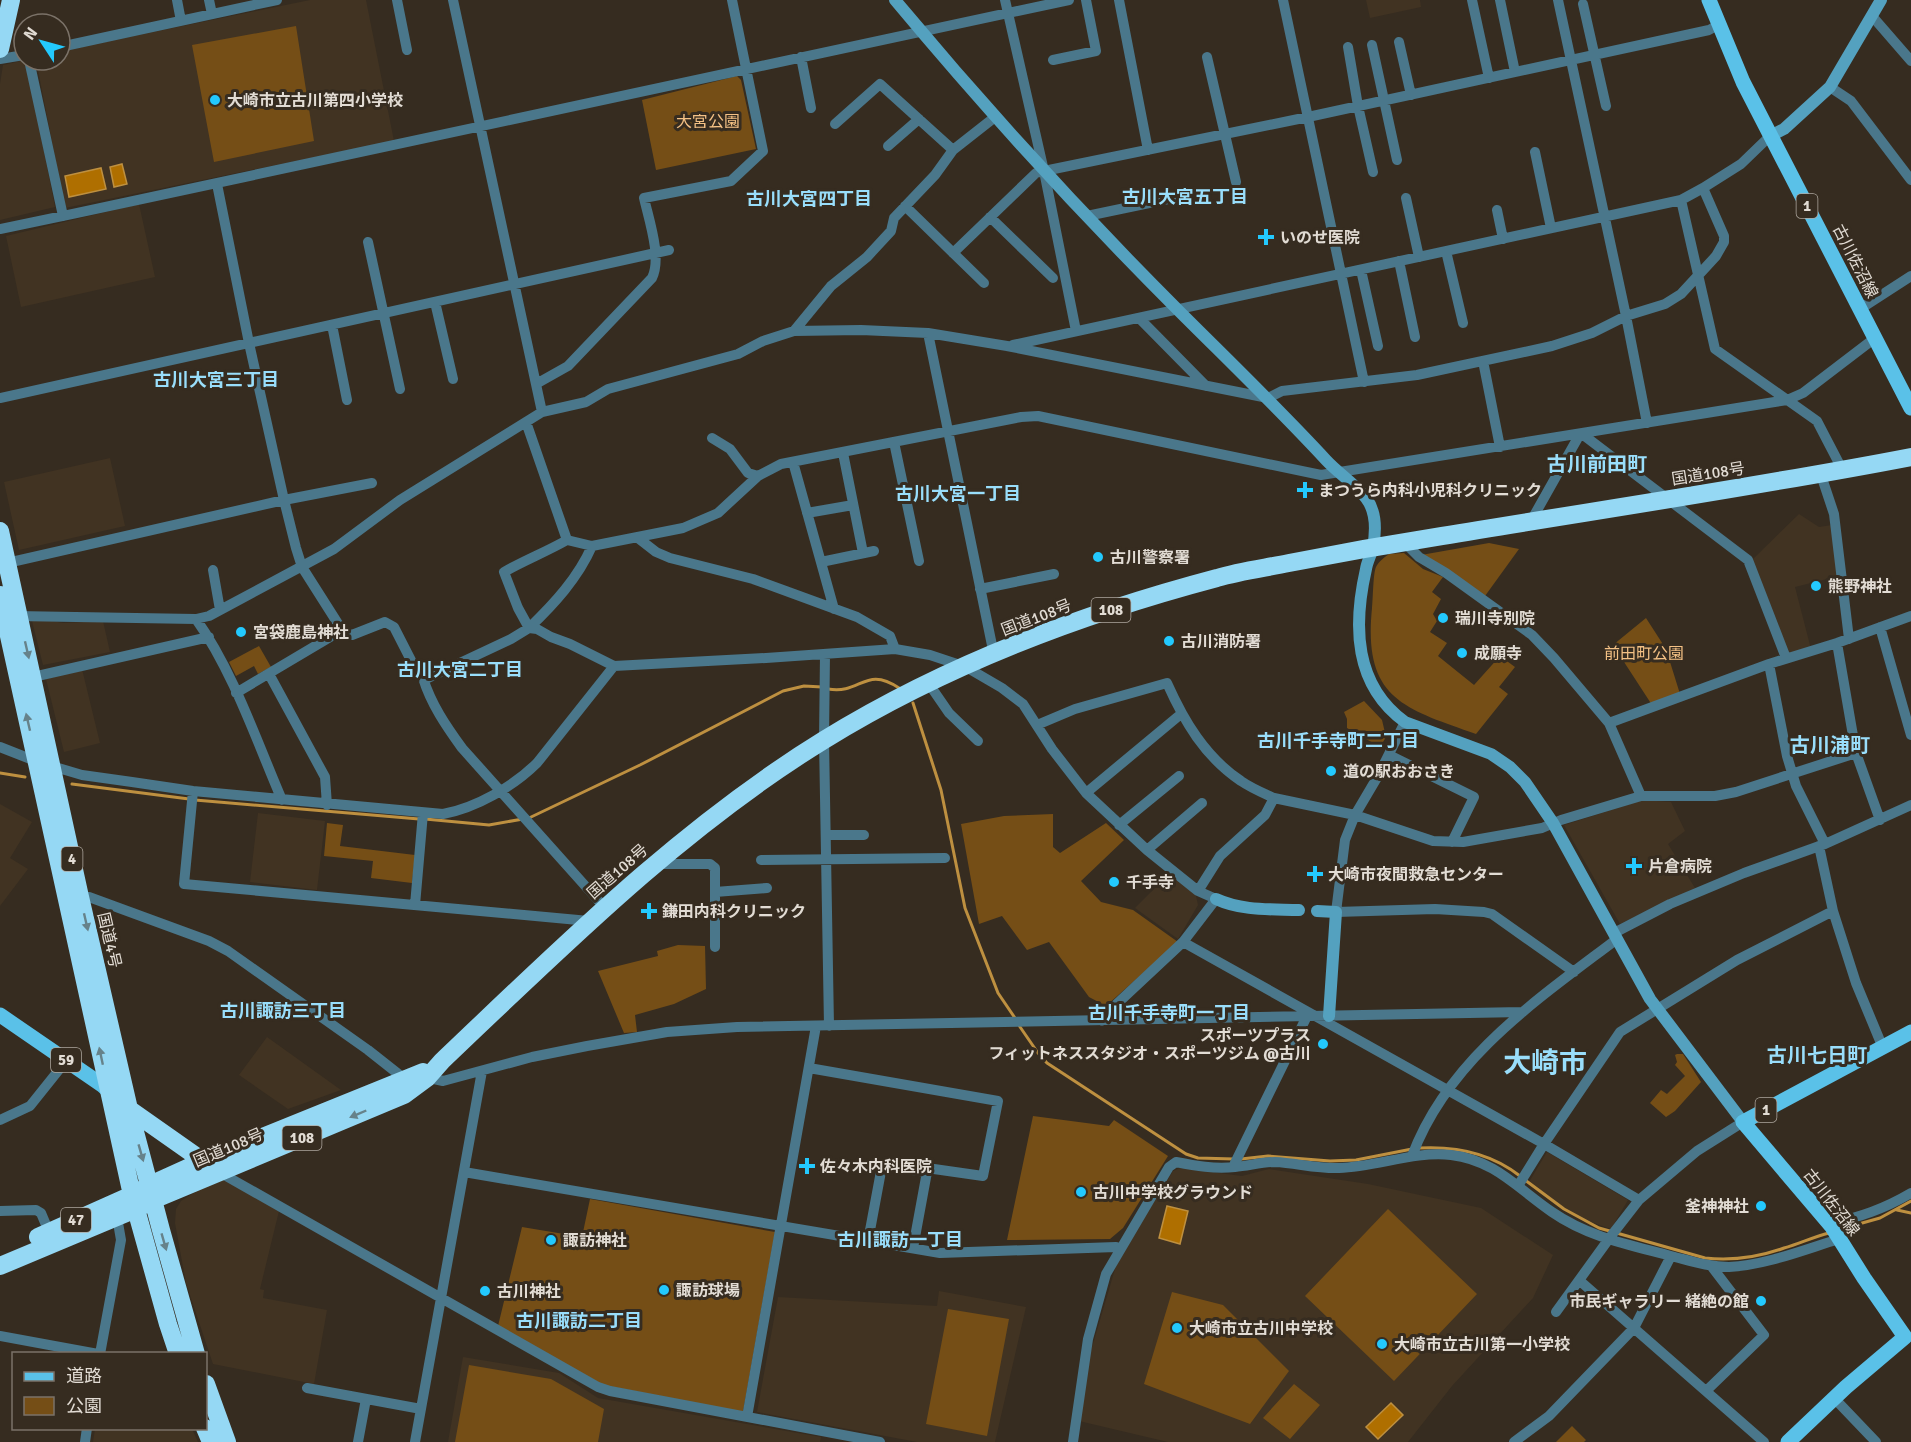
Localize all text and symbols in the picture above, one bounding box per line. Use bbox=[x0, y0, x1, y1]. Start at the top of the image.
north arrow bbox=[12, 12, 72, 72]
text: N bbox=[19, 23, 42, 44]
place label: 大崎市立古川第四小学校 bbox=[227, 91, 403, 111]
marker: 大崎市立古川第四小学校 bbox=[208, 93, 222, 107]
park label: 大宮公園 bbox=[676, 112, 740, 132]
district label: 古川大宮五丁目 bbox=[1122, 186, 1248, 208]
district label: 古川大宮四丁目 bbox=[746, 188, 872, 210]
road number: 1 bbox=[1796, 194, 1818, 218]
street label: 古川佐沼線 bbox=[1828, 221, 1882, 302]
marker: いのせ医院 bbox=[1257, 228, 1275, 246]
place label: いのせ医院 bbox=[1280, 228, 1360, 248]
district label: 古川大宮三丁目 bbox=[153, 369, 279, 391]
district label: 古川前田町 bbox=[1547, 452, 1647, 477]
street label: 国道108号 bbox=[1670, 458, 1746, 490]
marker: まつうら内科小児科クリニック bbox=[1296, 481, 1314, 499]
place label: まつうら内科小児科クリニック bbox=[1318, 481, 1542, 501]
district label: 古川大宮一丁目 bbox=[895, 483, 1021, 505]
place label: 古川警察署 bbox=[1110, 548, 1190, 568]
marker: 古川警察署 bbox=[1091, 550, 1105, 564]
place label: 熊野神社 bbox=[1828, 577, 1892, 597]
marker: 熊野神社 bbox=[1809, 579, 1823, 593]
street label: 国道108号 bbox=[998, 595, 1074, 641]
road number: 108 bbox=[1092, 598, 1130, 622]
place label: 瑞川寺別院 bbox=[1455, 609, 1535, 629]
marker: 瑞川寺別院 bbox=[1436, 611, 1450, 625]
place label: 宮袋鹿島神社 bbox=[253, 623, 349, 643]
marker: 宮袋鹿島神社 bbox=[234, 625, 248, 639]
place label: 古川消防署 bbox=[1181, 632, 1261, 652]
marker: 古川消防署 bbox=[1162, 634, 1176, 648]
one-way arrow bbox=[22, 641, 32, 659]
place label: 成願寺 bbox=[1474, 644, 1522, 664]
park label: 前田町公園 bbox=[1604, 644, 1684, 664]
marker: 成願寺 bbox=[1455, 646, 1469, 660]
district label: 古川大宮二丁目 bbox=[397, 659, 523, 681]
one-way arrow bbox=[23, 713, 33, 731]
district label: 古川千手寺町二丁目 bbox=[1257, 730, 1419, 752]
district label: 古川浦町 bbox=[1790, 733, 1870, 758]
place label: 道の駅おおさき bbox=[1343, 762, 1455, 782]
marker: 道の駅おおさき bbox=[1324, 764, 1338, 778]
street label: 国道108号 bbox=[583, 840, 652, 904]
road number: 4 bbox=[62, 847, 82, 871]
marker: 片倉病院 bbox=[1625, 857, 1643, 875]
place label: 片倉病院 bbox=[1648, 857, 1712, 877]
marker: 大崎市夜間救急センター bbox=[1306, 865, 1324, 883]
place label: 大崎市夜間救急センター bbox=[1328, 865, 1504, 885]
place label: 千手寺 bbox=[1126, 873, 1174, 893]
marker: 千手寺 bbox=[1107, 875, 1121, 889]
marker: 鎌田内科クリニック bbox=[640, 902, 658, 920]
place label: 鎌田内科クリニック bbox=[662, 902, 806, 922]
street label: 国道4号 bbox=[93, 910, 125, 970]
one-way arrow bbox=[81, 913, 91, 932]
district label: 古川諏訪三丁目 bbox=[220, 1000, 346, 1022]
district label: 古川千手寺町一丁目 bbox=[1088, 1002, 1250, 1024]
place label: スポーツプラス フィットネススタジオ・スポーツジム @古川 bbox=[988, 1026, 1311, 1064]
marker: スポーツプラス フィットネススタジオ・スポーツジム @古川 bbox=[1316, 1037, 1330, 1051]
district label: 古川七日町 bbox=[1767, 1043, 1867, 1068]
one-way arrow bbox=[96, 1046, 105, 1065]
district label: 大崎市 bbox=[1503, 1046, 1587, 1080]
road number: 59 bbox=[51, 1048, 81, 1072]
road number: 1 bbox=[1756, 1098, 1776, 1122]
one-way arrow bbox=[350, 1109, 367, 1118]
street label: 国道108号 bbox=[190, 1124, 266, 1172]
road number: 108 bbox=[282, 1126, 322, 1150]
one-way arrow bbox=[137, 1144, 146, 1162]
marker: 佐々木内科医院 bbox=[798, 1157, 816, 1175]
place label: 佐々木内科医院 bbox=[819, 1157, 932, 1177]
street label: 古川佐沼線 bbox=[1799, 1165, 1864, 1240]
place label: 古川中学校グラウンド bbox=[1093, 1183, 1253, 1203]
marker: 古川中学校グラウンド bbox=[1074, 1185, 1088, 1199]
place label: 釜神神社 bbox=[1685, 1197, 1749, 1217]
marker: 釜神神社 bbox=[1754, 1199, 1768, 1213]
road number: 47 bbox=[61, 1208, 91, 1232]
district label: 古川諏訪一丁目 bbox=[837, 1229, 963, 1251]
place label: 諏訪神社 bbox=[563, 1231, 627, 1251]
one-way arrow bbox=[160, 1233, 169, 1251]
marker: 諏訪神社 bbox=[544, 1233, 558, 1247]
place label: 諏訪球場 bbox=[676, 1281, 740, 1301]
place label: 古川神社 bbox=[497, 1282, 561, 1302]
marker: 諏訪球場 bbox=[657, 1283, 671, 1297]
marker: 古川神社 bbox=[478, 1284, 492, 1298]
place label: 市民ギャラリー 緒絶の館 bbox=[1569, 1292, 1749, 1312]
marker: 市民ギャラリー 緒絶の館 bbox=[1754, 1294, 1768, 1308]
district label: 古川諏訪二丁目 bbox=[516, 1310, 642, 1332]
place label: 大崎市立古川中学校 bbox=[1189, 1319, 1333, 1339]
marker: 大崎市立古川中学校 bbox=[1170, 1321, 1184, 1335]
place label: 大崎市立古川第一小学校 bbox=[1394, 1335, 1570, 1355]
marker: 大崎市立古川第一小学校 bbox=[1375, 1337, 1389, 1351]
legend bbox=[12, 1352, 207, 1430]
text: 道路 bbox=[66, 1365, 102, 1387]
text: 公園 bbox=[66, 1395, 102, 1417]

